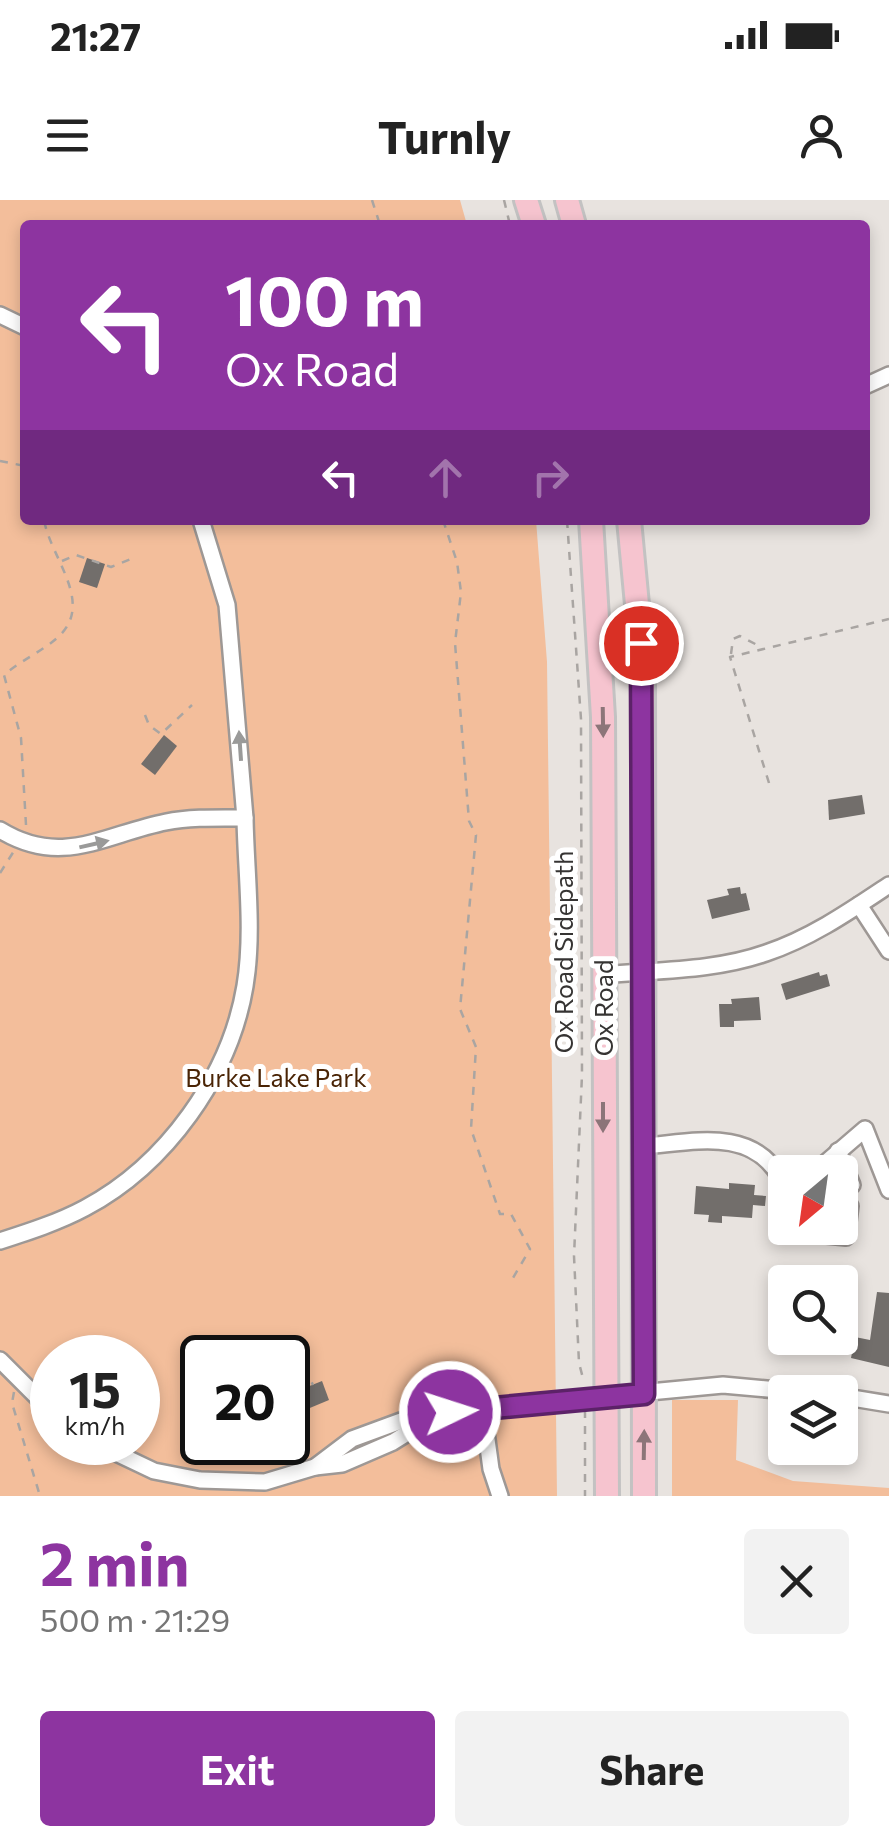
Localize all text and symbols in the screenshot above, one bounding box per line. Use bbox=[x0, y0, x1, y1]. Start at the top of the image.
text: 21:27 bbox=[50, 12, 141, 59]
icon: menu bbox=[40, 108, 95, 163]
text: Turnly bbox=[378, 108, 511, 163]
icon: person bbox=[794, 108, 849, 163]
text: 100 m bbox=[225, 255, 424, 340]
icon: left bbox=[60, 260, 190, 390]
text: Ox Road bbox=[225, 340, 399, 395]
icon: left bbox=[313, 450, 368, 505]
icon: ahead bbox=[418, 450, 473, 505]
icon: right bbox=[523, 450, 578, 505]
pin bbox=[599, 601, 684, 686]
icon: arrive bbox=[614, 616, 669, 671]
one-way arrow bbox=[595, 707, 611, 739]
one-way arrow bbox=[232, 729, 248, 761]
one-way arrow bbox=[78, 835, 109, 851]
street label: Ox Road Sidepath bbox=[548, 851, 578, 1053]
street label: Ox Road bbox=[588, 960, 618, 1056]
park label: Burke Lake Park bbox=[185, 1062, 367, 1092]
one-way arrow bbox=[595, 1102, 611, 1134]
north arrow bbox=[768, 1155, 858, 1245]
map controls bbox=[768, 1155, 858, 1465]
button: search bbox=[768, 1265, 858, 1355]
speed limit sign: 20 bbox=[180, 1335, 310, 1465]
text: 15 bbox=[69, 1357, 121, 1418]
position arrow bbox=[398, 1360, 502, 1464]
button: layers bbox=[768, 1375, 858, 1465]
text: km/h bbox=[65, 1410, 125, 1440]
one-way arrow bbox=[636, 1429, 652, 1461]
text: 2 min bbox=[40, 1525, 189, 1598]
button: close bbox=[744, 1529, 849, 1634]
text: 500 m · 21:29 bbox=[40, 1599, 230, 1639]
button: Exit bbox=[40, 1711, 435, 1826]
button: Share bbox=[455, 1711, 849, 1826]

